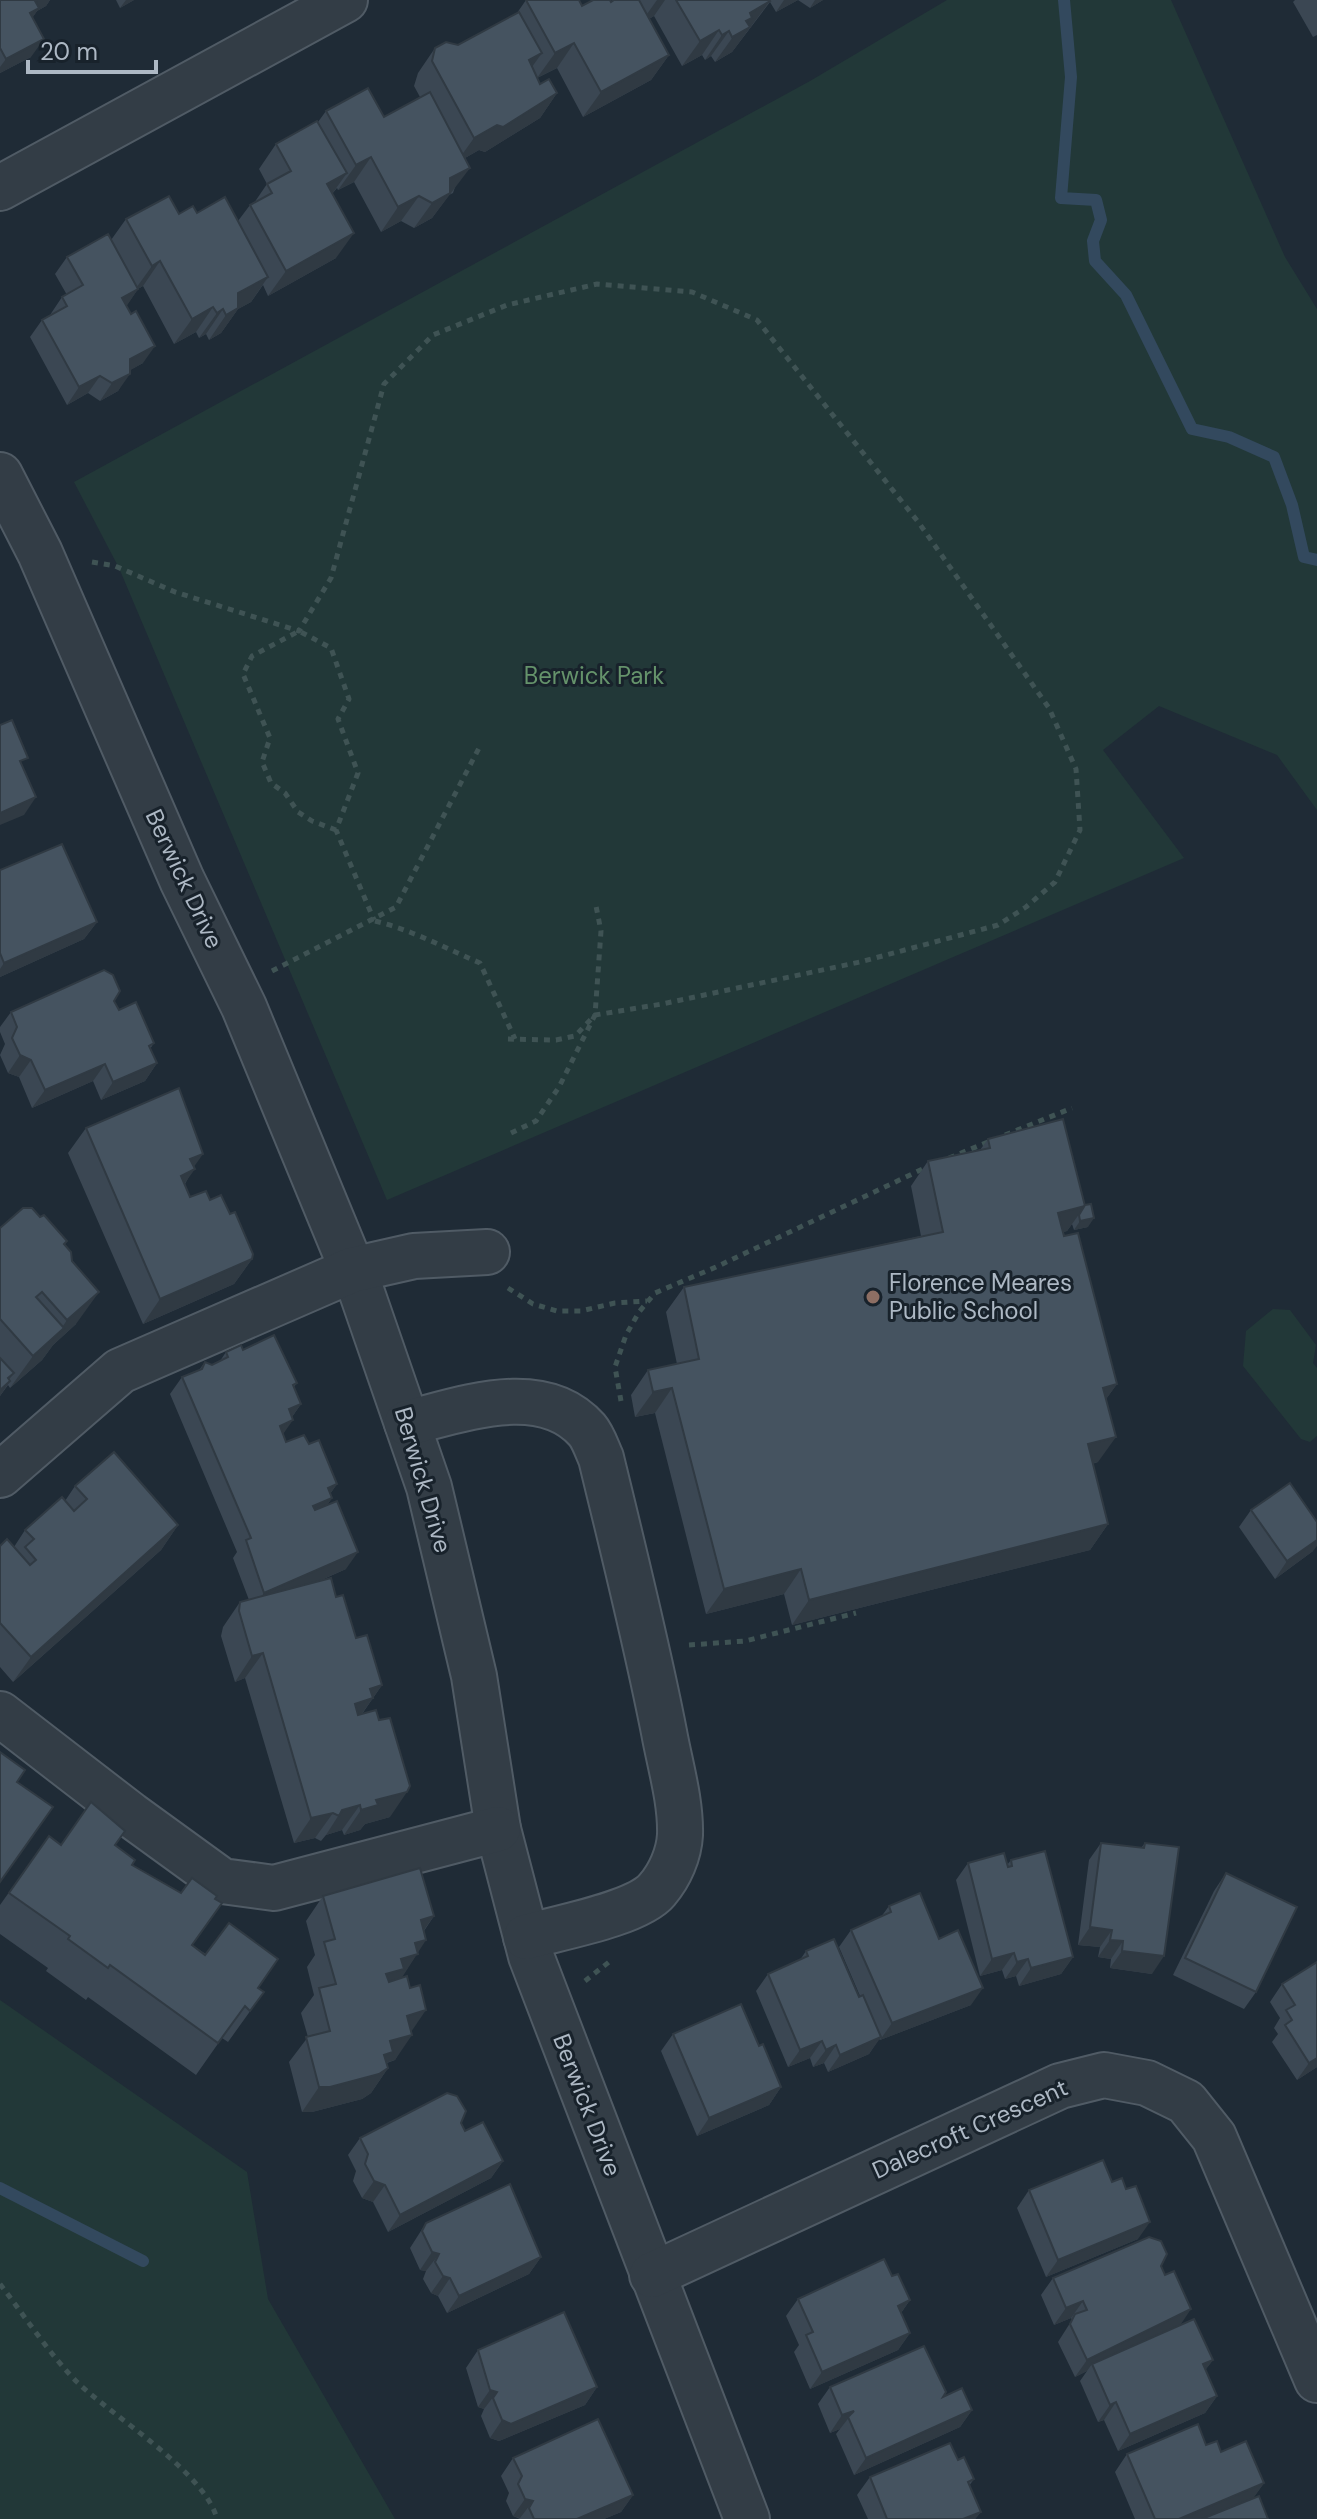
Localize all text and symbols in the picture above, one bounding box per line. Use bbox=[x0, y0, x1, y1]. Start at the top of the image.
scale bar bbox=[28, 24, 156, 74]
text: 20 m bbox=[40, 36, 98, 67]
park label: Berwick Park bbox=[524, 660, 664, 691]
street label: Berwick Drive bbox=[139, 804, 230, 953]
place label: Florence Meares Public School bbox=[889, 1267, 1072, 1326]
marker: Florence Meares Public School bbox=[864, 1288, 882, 1306]
street label: Berwick Drive bbox=[388, 1403, 459, 1556]
street label: Berwick Drive bbox=[546, 2029, 629, 2180]
street label: Dalecroft Crescent bbox=[867, 2072, 1072, 2186]

